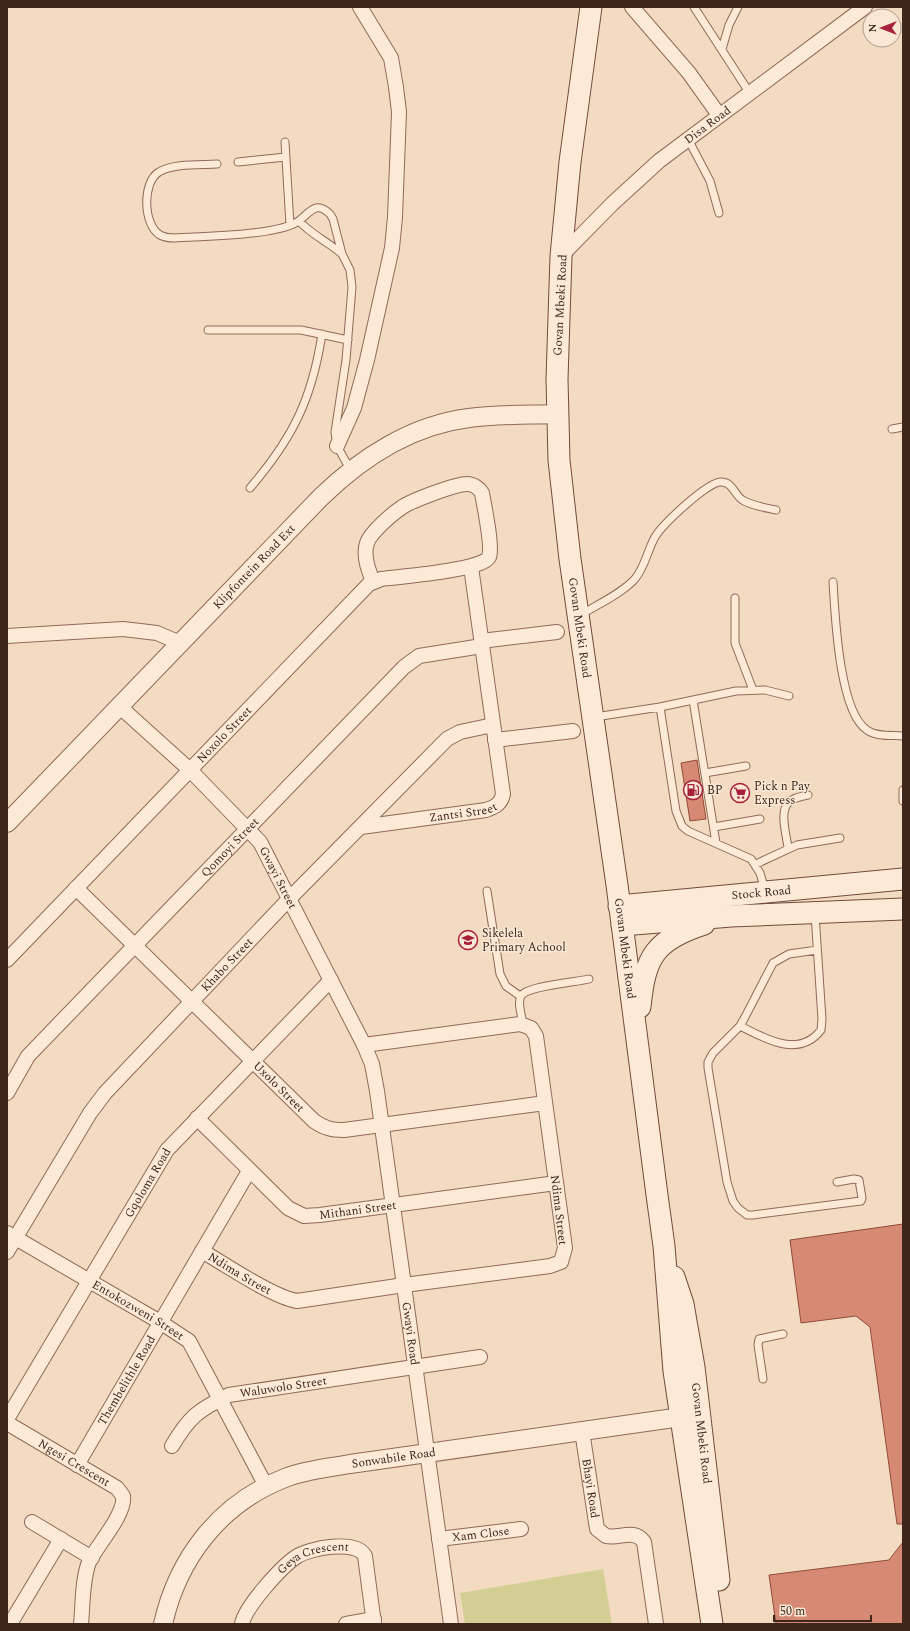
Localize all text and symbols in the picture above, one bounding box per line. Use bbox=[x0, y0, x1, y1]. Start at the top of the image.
north arrow bbox=[862, 8, 902, 48]
text: N bbox=[864, 23, 881, 32]
street label: Disa Road bbox=[680, 101, 735, 149]
street label: Govan Mbeki Road bbox=[548, 253, 573, 356]
street label: Klipfontein Road Ext bbox=[209, 520, 300, 614]
street label: Govan Mbeki Road bbox=[563, 576, 596, 680]
street label: Noxolo Street bbox=[192, 702, 257, 768]
place label: Pick n Pay Express bbox=[754, 777, 811, 810]
fuel station icon: BP bbox=[682, 779, 704, 801]
place label: BP bbox=[707, 781, 723, 800]
supermarket icon: Pick n Pay Express bbox=[729, 782, 751, 804]
street label: Zantsi Street bbox=[428, 798, 501, 828]
street label: Qomoyi Street bbox=[197, 813, 264, 882]
street label: Gwayi Street bbox=[254, 843, 302, 912]
street label: Stock Road bbox=[731, 881, 792, 905]
street label: Govan Mbeki Road bbox=[609, 897, 641, 1001]
place label: Sikelela Primary Achool bbox=[482, 924, 566, 957]
school or university icon: Sikelela Primary Achool bbox=[457, 929, 479, 951]
street label: Khabo Street bbox=[197, 933, 258, 996]
street label: Uxolo Street bbox=[248, 1057, 309, 1117]
street label: Gqoloma Road bbox=[120, 1144, 176, 1222]
street label: Ndima Street bbox=[545, 1174, 572, 1246]
street label: Mithani Street bbox=[318, 1196, 398, 1225]
street label: Ndima Street bbox=[204, 1248, 275, 1300]
street label: Entokozweni Street bbox=[88, 1275, 188, 1345]
street label: Gwayi Road bbox=[396, 1301, 424, 1367]
street label: Thembelithle Road bbox=[93, 1332, 161, 1429]
street label: Waluwolo Street bbox=[238, 1371, 328, 1403]
street label: Govan Mbeki Road bbox=[686, 1382, 717, 1485]
street label: Ngesi Crescent bbox=[34, 1434, 114, 1492]
street label: Sonwabile Road bbox=[350, 1443, 437, 1474]
street label: Bhayi Road bbox=[576, 1457, 604, 1520]
street label: Xam Close bbox=[451, 1521, 511, 1547]
street label: Geya Crescent bbox=[273, 1537, 350, 1579]
scale bar bbox=[774, 1597, 871, 1623]
text: 50 m bbox=[780, 1602, 805, 1621]

